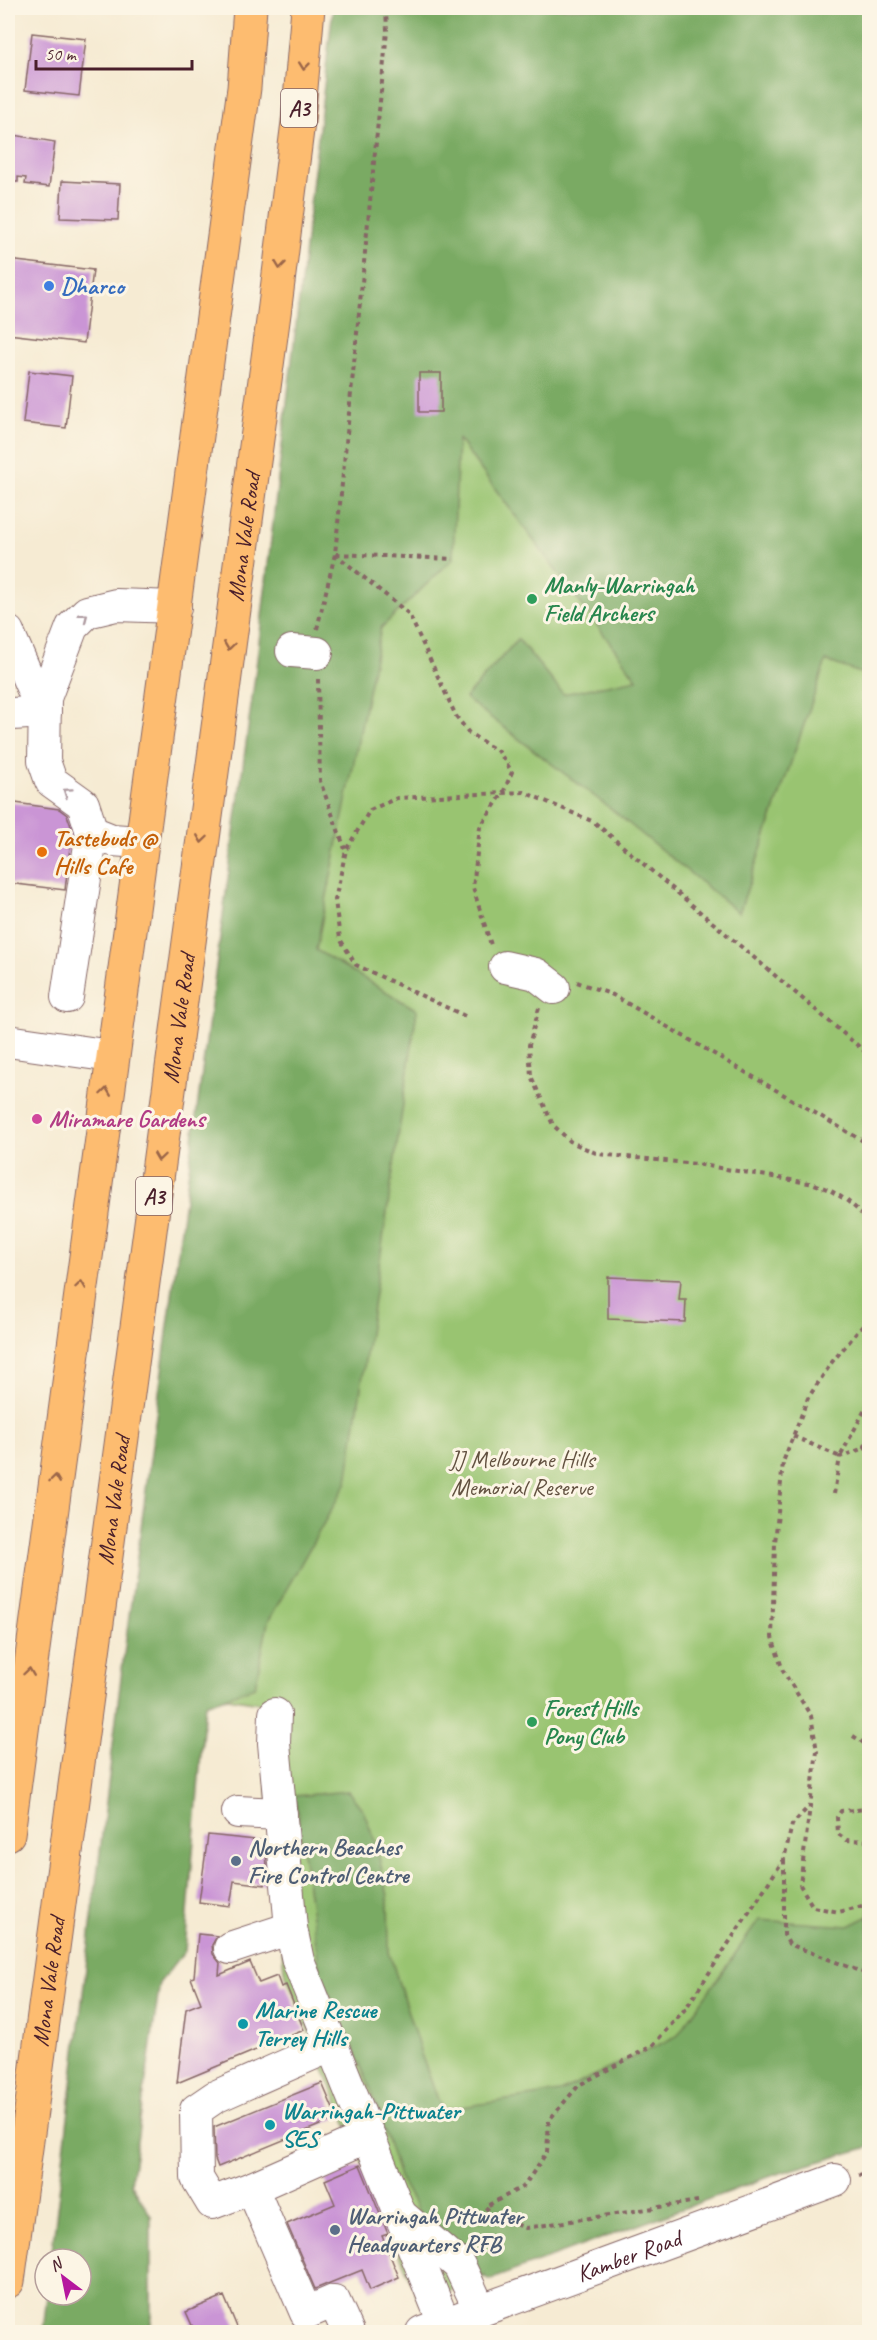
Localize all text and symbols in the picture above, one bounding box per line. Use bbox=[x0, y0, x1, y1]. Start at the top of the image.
scale bar bbox=[36, 33, 192, 71]
text: 50 m bbox=[45, 43, 78, 65]
one-way arrow bbox=[298, 61, 311, 70]
road number: A3 bbox=[281, 89, 317, 127]
one-way arrow bbox=[274, 261, 286, 270]
place label: Dharco bbox=[61, 271, 126, 301]
marker: Dharco bbox=[42, 279, 56, 293]
street label: Mona Vale Road bbox=[220, 467, 268, 603]
place label: Manly-Warringah Field Archers bbox=[544, 570, 695, 628]
marker: Manly-Warringah Field Archers bbox=[525, 592, 539, 606]
one-way arrow bbox=[77, 613, 88, 624]
one-way arrow bbox=[223, 641, 235, 650]
one-way arrow bbox=[62, 788, 73, 799]
place label: Tastebuds @ Hills Cafe bbox=[54, 823, 159, 881]
one-way arrow bbox=[196, 834, 208, 844]
marker: Tastebuds @ Hills Cafe bbox=[35, 845, 49, 859]
street label: Mona Vale Road bbox=[155, 949, 203, 1085]
one-way arrow bbox=[100, 1088, 112, 1097]
place label: Miramare Gardens bbox=[49, 1104, 207, 1134]
marker: Miramare Gardens bbox=[30, 1112, 44, 1126]
one-way arrow bbox=[153, 1153, 165, 1162]
road number: A3 bbox=[136, 1177, 172, 1215]
one-way arrow bbox=[74, 1281, 86, 1290]
street label: Mona Vale Road bbox=[90, 1430, 138, 1566]
park label: JJ Melbourne Hills Memorial Reserve bbox=[448, 1444, 597, 1502]
one-way arrow bbox=[48, 1474, 61, 1483]
one-way arrow bbox=[23, 1667, 35, 1677]
place label: Forest Hills Pony Club bbox=[544, 1693, 640, 1751]
marker: Forest Hills Pony Club bbox=[525, 1715, 539, 1729]
place label: Northern Beaches Fire Control Centre bbox=[248, 1832, 410, 1890]
marker: Northern Beaches Fire Control Centre bbox=[229, 1854, 243, 1868]
street label: Mona Vale Road bbox=[25, 1912, 72, 2048]
place label: Marine Rescue Terrey Hills bbox=[255, 1995, 378, 2053]
marker: Marine Rescue Terrey Hills bbox=[236, 2017, 250, 2031]
place label: Warringah-Pittwater SES bbox=[282, 2096, 462, 2154]
marker: Warringah-Pittwater SES bbox=[263, 2118, 277, 2132]
place label: Warringah Pittwater Headquarters RFB bbox=[347, 2201, 525, 2259]
street label: Kamber Road bbox=[572, 2222, 688, 2289]
marker: Warringah Pittwater Headquarters RFB bbox=[328, 2223, 342, 2237]
north arrow bbox=[33, 2247, 93, 2307]
text: N bbox=[46, 2252, 68, 2276]

